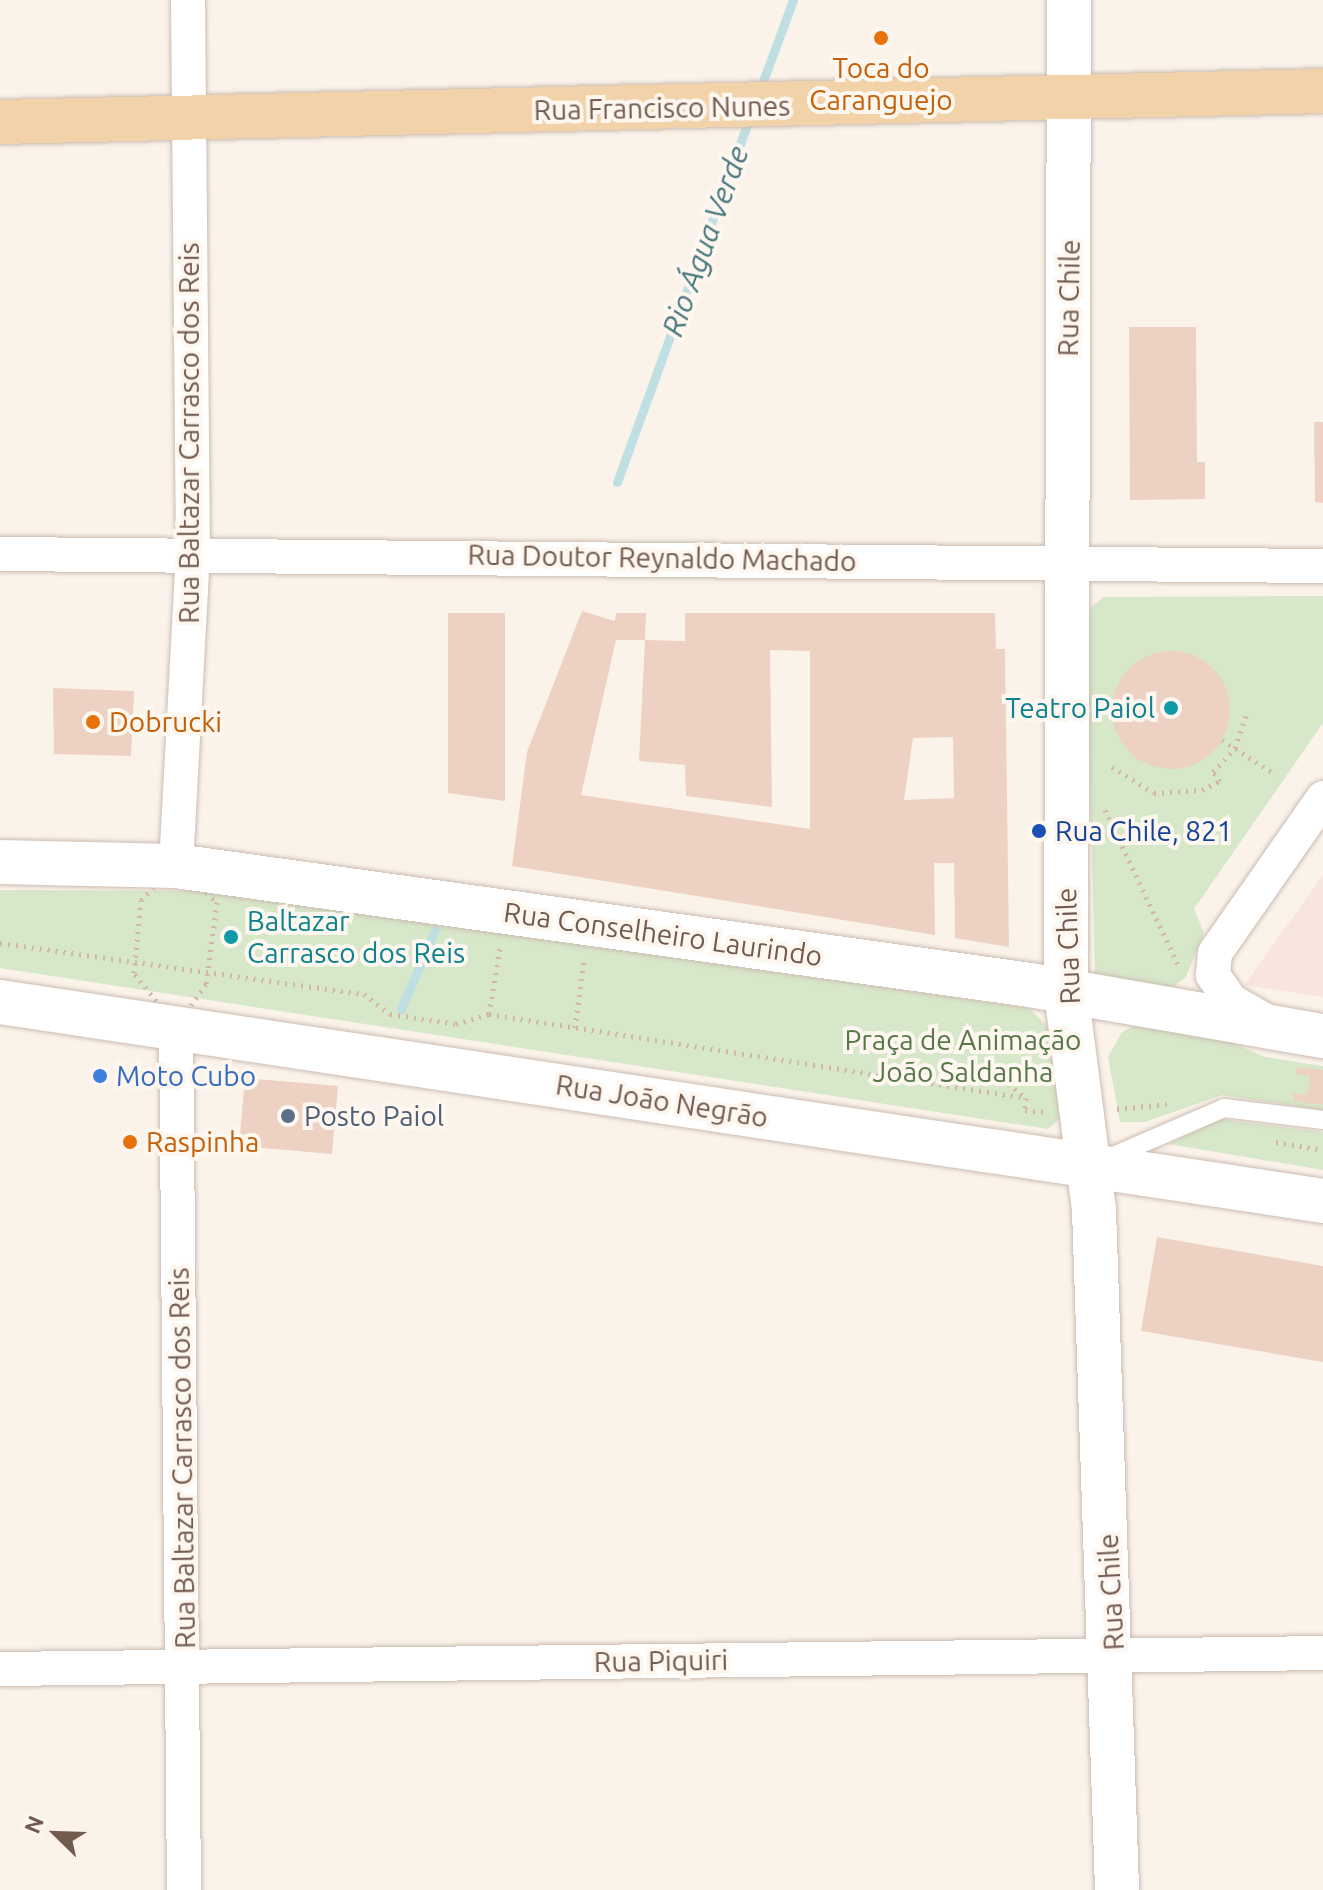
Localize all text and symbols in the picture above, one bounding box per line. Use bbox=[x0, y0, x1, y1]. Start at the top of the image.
marker: Toca do Caranguejo bbox=[872, 29, 890, 47]
place label: Toca do Caranguejo bbox=[809, 51, 953, 117]
street label: Rua Francisco Nunes bbox=[533, 89, 791, 127]
water label: Rio Água Verde bbox=[654, 141, 756, 341]
street label: Rua Chile bbox=[1051, 239, 1087, 357]
street label: Rua Baltazar Carrasco dos Reis bbox=[172, 242, 206, 624]
street label: Rua Doutor Reynaldo Machado bbox=[467, 538, 857, 578]
place label: Teatro Paiol bbox=[1005, 691, 1155, 725]
marker: Teatro Paiol bbox=[1162, 699, 1180, 717]
place label: Dobrucki bbox=[109, 705, 222, 739]
marker: Dobrucki bbox=[84, 713, 102, 731]
place label: Rua Chile, 821 bbox=[1055, 814, 1233, 848]
marker: Rua Chile, 821 bbox=[1030, 822, 1048, 840]
street label: Rua Chile bbox=[1049, 887, 1087, 1005]
street label: Rua Conselheiro Laurindo bbox=[502, 895, 824, 973]
place label: Baltazar Carrasco dos Reis bbox=[247, 904, 465, 970]
marker: Baltazar Carrasco dos Reis bbox=[222, 928, 240, 946]
park label: Praça de Animação João Saldanha bbox=[845, 1023, 1081, 1089]
place label: Moto Cubo bbox=[116, 1059, 256, 1093]
marker: Moto Cubo bbox=[91, 1067, 109, 1085]
street label: Rua João Negrão bbox=[553, 1068, 771, 1134]
place label: Posto Paiol bbox=[304, 1099, 444, 1133]
marker: Posto Paiol bbox=[279, 1107, 297, 1125]
place label: Raspinha bbox=[146, 1125, 259, 1159]
marker: Raspinha bbox=[121, 1133, 139, 1151]
street label: Rua Baltazar Carrasco dos Reis bbox=[162, 1267, 202, 1649]
street label: Rua Chile bbox=[1091, 1533, 1131, 1651]
street label: Rua Piquiri bbox=[594, 1643, 728, 1679]
north arrow bbox=[16, 1794, 96, 1874]
text: N bbox=[19, 1812, 48, 1837]

